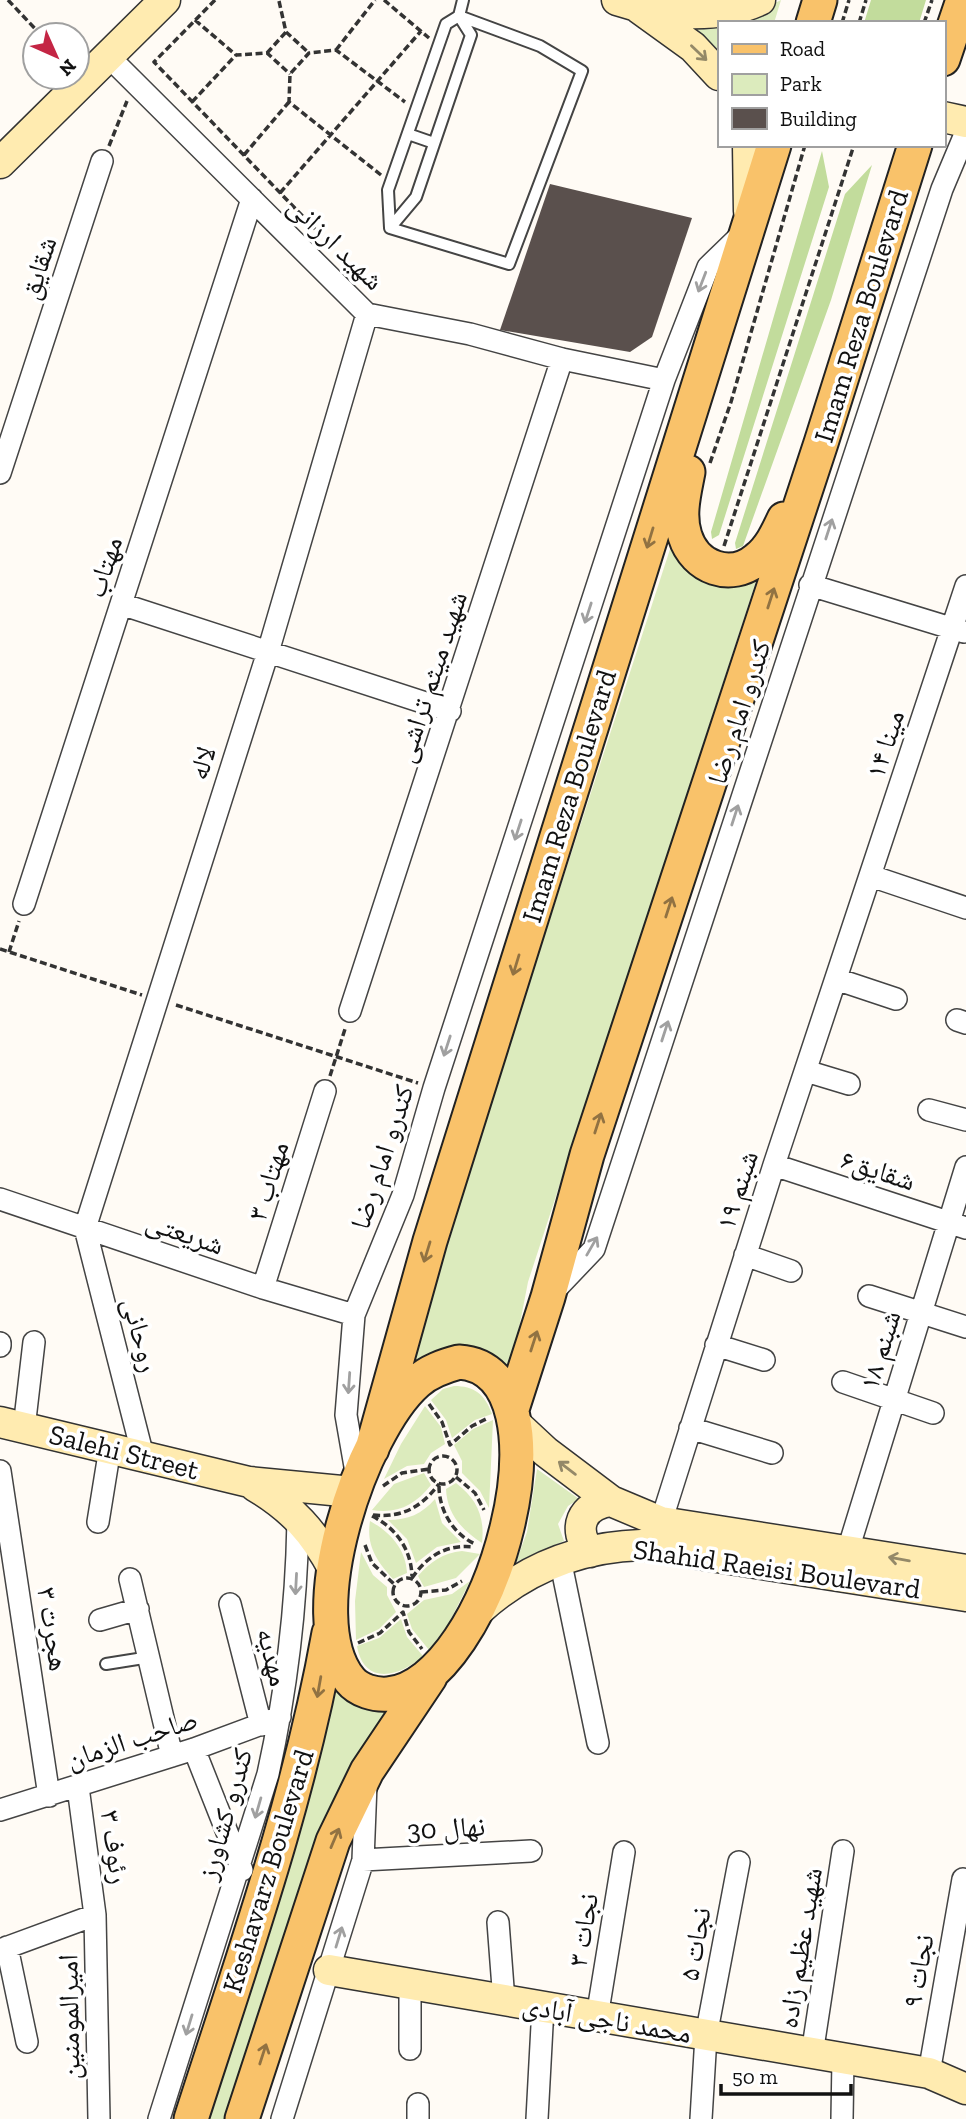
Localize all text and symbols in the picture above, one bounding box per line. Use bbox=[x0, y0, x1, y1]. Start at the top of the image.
north arrow bbox=[21, 21, 91, 91]
legend bbox=[718, 21, 945, 147]
text: Road bbox=[780, 36, 826, 61]
one-way arrow bbox=[690, 45, 707, 62]
text: N bbox=[54, 54, 81, 81]
text: Park bbox=[780, 71, 822, 96]
text: Building bbox=[780, 106, 857, 131]
street label: Imam Reza Boulevard bbox=[807, 186, 915, 446]
street label: شهید ارزانی bbox=[280, 189, 391, 298]
street label: شقایق bbox=[12, 232, 65, 304]
one-way arrow bbox=[694, 271, 707, 293]
one-way arrow bbox=[823, 518, 836, 540]
one-way arrow bbox=[643, 526, 656, 548]
street label: مهتاب bbox=[79, 532, 129, 602]
street label: شهید میثم تراشی bbox=[388, 587, 476, 767]
one-way arrow bbox=[765, 587, 778, 609]
one-way arrow bbox=[581, 602, 593, 624]
street label: کندرو امام رضا bbox=[700, 635, 780, 789]
street label: Imam Reza Boulevard bbox=[515, 666, 623, 926]
street label: مینا ۱۴ bbox=[859, 706, 911, 782]
street label: لاله bbox=[181, 742, 223, 784]
one-way arrow bbox=[729, 804, 742, 826]
one-way arrow bbox=[511, 818, 523, 840]
one-way arrow bbox=[664, 896, 676, 918]
one-way arrow bbox=[509, 954, 522, 976]
one-way arrow bbox=[660, 1021, 672, 1043]
one-way arrow bbox=[440, 1035, 453, 1057]
street label: کندرو امام رضا bbox=[343, 1080, 423, 1234]
one-way arrow bbox=[592, 1112, 605, 1134]
street label: مهتاب ۳ bbox=[240, 1137, 296, 1225]
street label: شقایق۶ bbox=[836, 1142, 919, 1198]
street label: شبنم ۱۹ bbox=[709, 1146, 767, 1234]
street label: شریعتی bbox=[141, 1204, 228, 1263]
one-way arrow bbox=[585, 1237, 599, 1257]
one-way arrow bbox=[419, 1241, 432, 1263]
street label: روحانی bbox=[115, 1294, 166, 1376]
street label: شبنم ۱۸ bbox=[852, 1306, 910, 1394]
one-way arrow bbox=[528, 1330, 541, 1352]
one-way arrow bbox=[342, 1371, 355, 1394]
street label: Salehi Street bbox=[46, 1418, 203, 1487]
one-way arrow bbox=[558, 1460, 577, 1475]
street label: Shahid Raeisi Boulevard bbox=[631, 1533, 923, 1605]
one-way arrow bbox=[888, 1552, 911, 1565]
one-way arrow bbox=[290, 1573, 303, 1596]
street label: هجرت ۳ bbox=[30, 1585, 76, 1673]
street label: مهدیه bbox=[250, 1624, 296, 1690]
one-way arrow bbox=[312, 1675, 326, 1698]
street label: صاحب الزمان bbox=[62, 1702, 202, 1776]
street label: کندرو کشاورز bbox=[190, 1744, 260, 1885]
street label: Keshavarz Boulevard bbox=[215, 1746, 321, 1996]
one-way arrow bbox=[251, 1796, 264, 1819]
street label: رئوف ۳ bbox=[93, 1808, 137, 1886]
street label: نهال 30 bbox=[406, 1809, 486, 1847]
one-way arrow bbox=[329, 1828, 342, 1850]
street label: شهید عظیم زاده bbox=[771, 1865, 831, 2031]
street label: نجات ۳ bbox=[561, 1891, 605, 1969]
street label: نجات ۵ bbox=[672, 1905, 718, 1983]
one-way arrow bbox=[334, 1926, 347, 1948]
street label: نجات ۹ bbox=[895, 1932, 941, 2010]
street label: امیرالمومنین bbox=[51, 1954, 88, 2080]
street label: محمد ناجی آبادی bbox=[520, 1988, 694, 2051]
one-way arrow bbox=[181, 2013, 194, 2035]
one-way arrow bbox=[257, 2043, 270, 2065]
scale bar bbox=[721, 2052, 850, 2096]
text: 50 m bbox=[732, 2064, 778, 2089]

